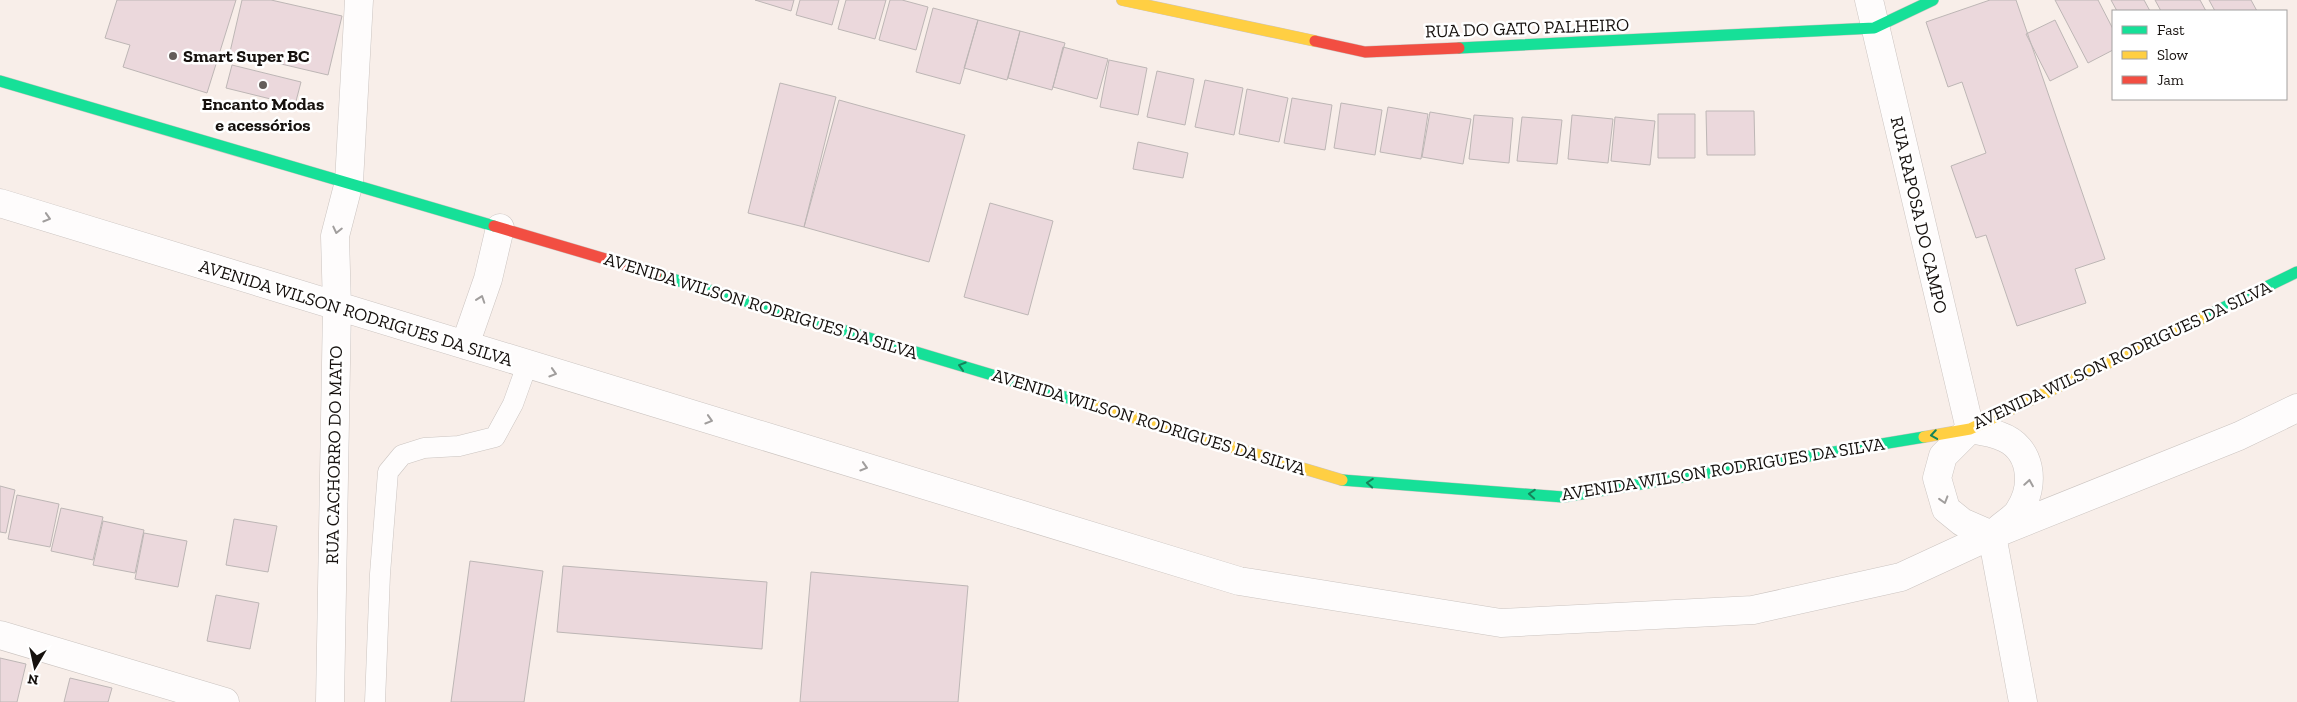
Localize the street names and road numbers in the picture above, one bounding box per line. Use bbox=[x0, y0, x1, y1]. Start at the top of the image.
street label: RUA DO GATO PALHEIRO bbox=[1425, 13, 1629, 43]
street label: RUA RAPOSA DO CAMPO bbox=[1886, 114, 1952, 316]
street label: AVENIDA WILSON RODRIGUES DA SILVA bbox=[602, 248, 921, 364]
street label: AVENIDA WILSON RODRIGUES DA SILVA bbox=[197, 255, 516, 371]
street label: AVENIDA WILSON RODRIGUES DA SILVA bbox=[1969, 276, 2275, 434]
street label: RUA CACHORRO DO MATO bbox=[321, 345, 347, 565]
street label: AVENIDA WILSON RODRIGUES DA SILVA bbox=[990, 364, 1309, 480]
street label: AVENIDA WILSON RODRIGUES DA SILVA bbox=[1560, 433, 1886, 505]

